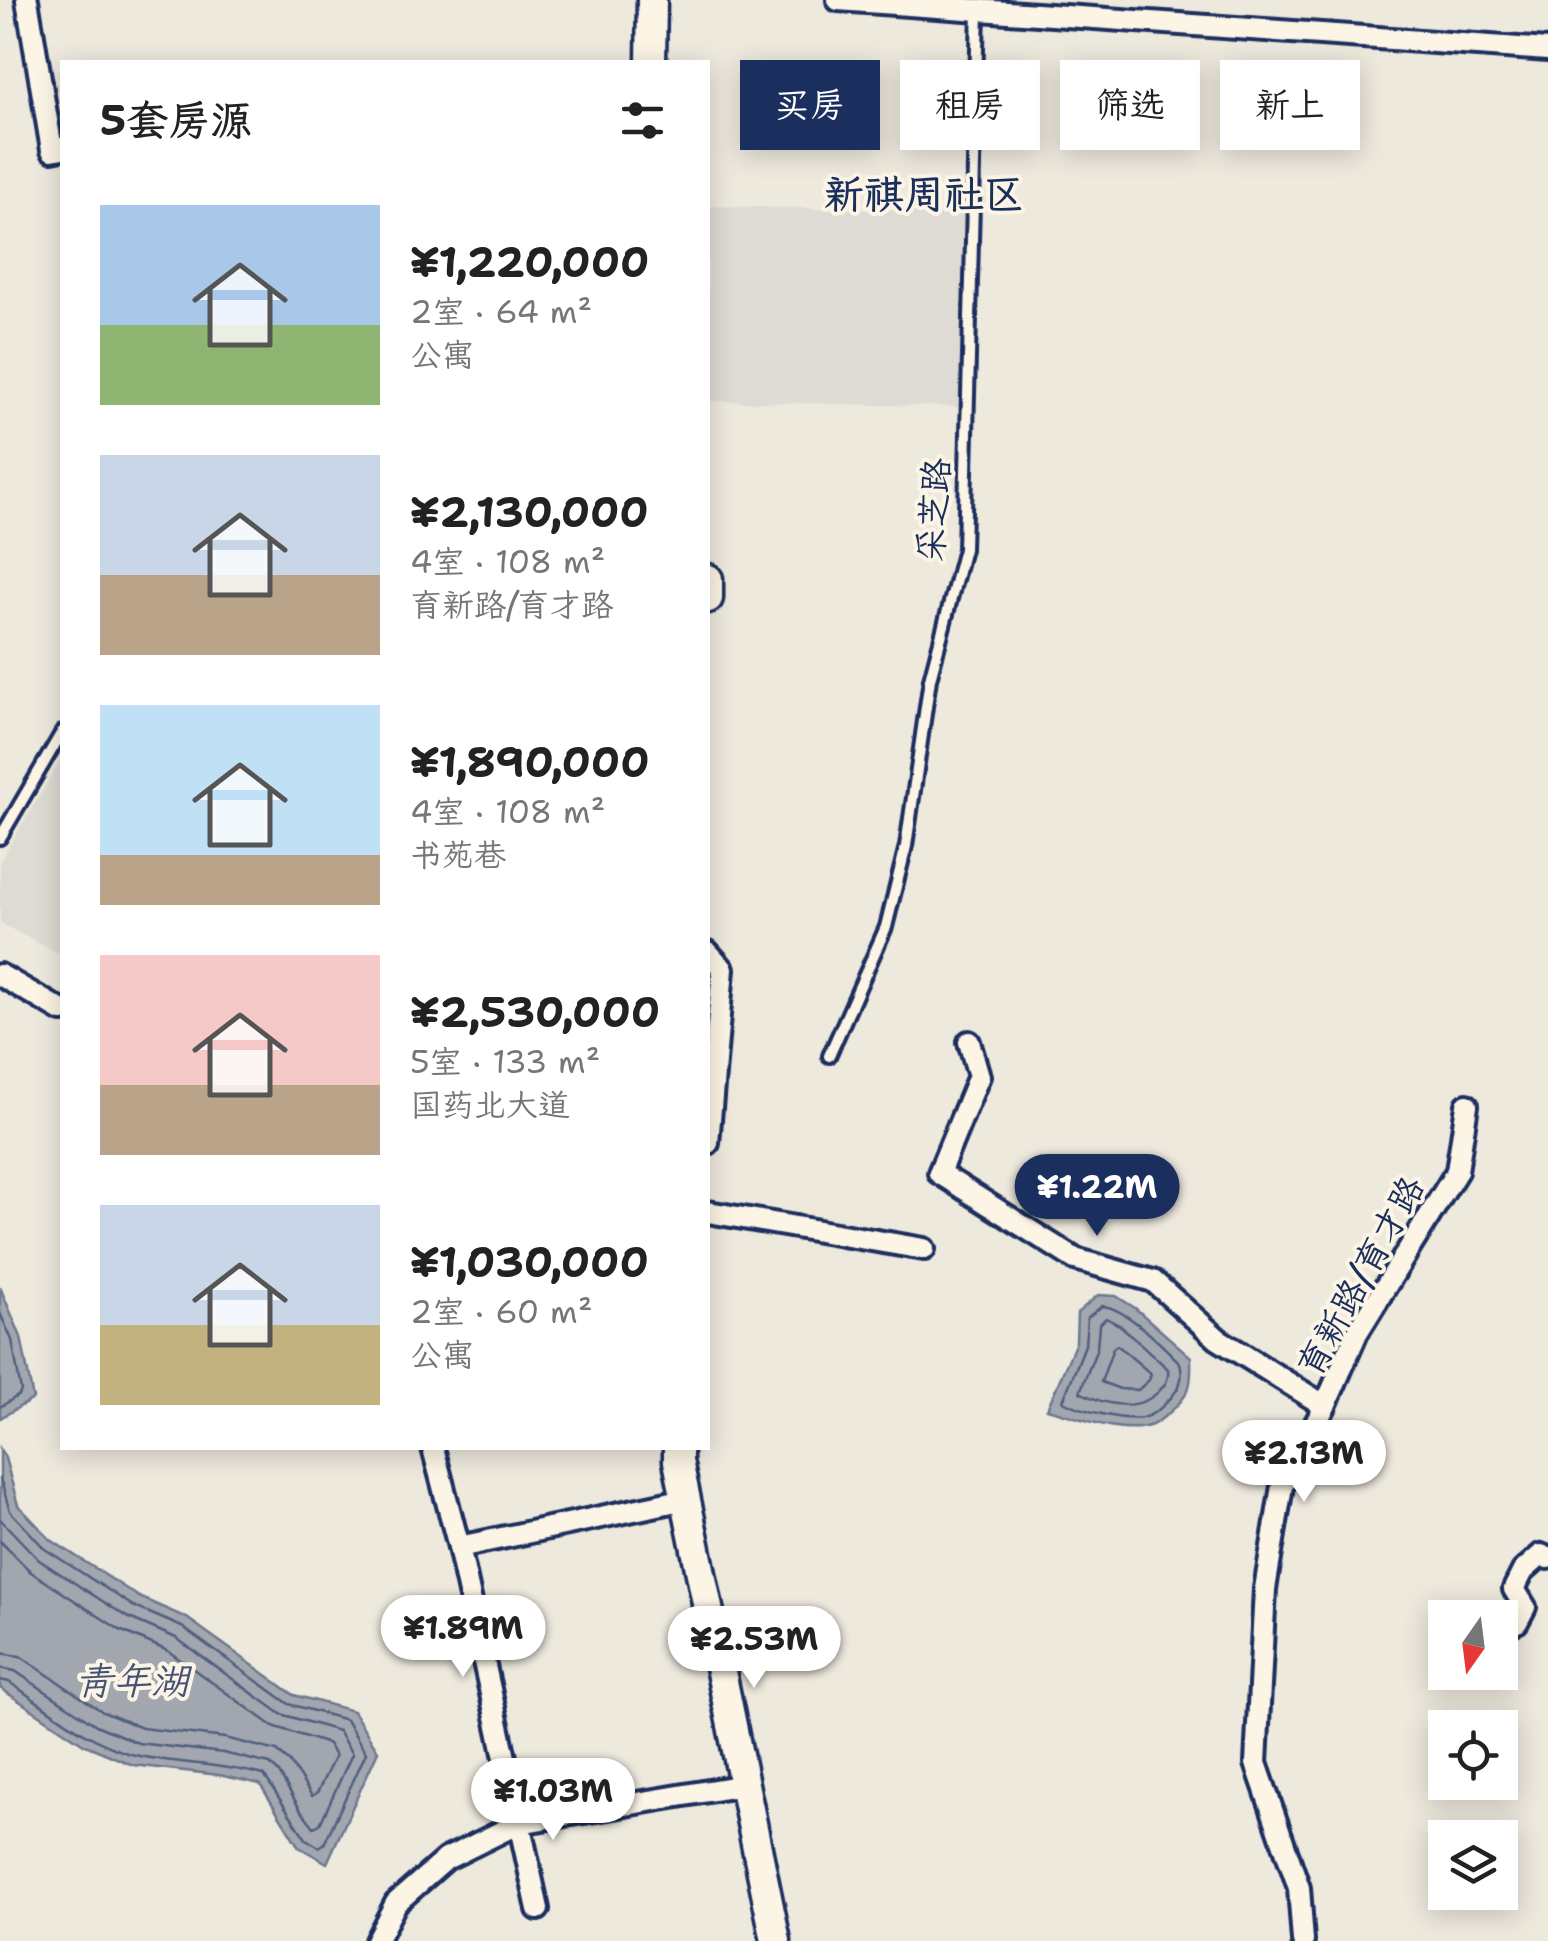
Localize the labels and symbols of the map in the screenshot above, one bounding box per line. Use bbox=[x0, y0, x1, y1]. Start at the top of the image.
district label: 新祺周社区 bbox=[824, 167, 1024, 221]
street label: 采芝路 bbox=[906, 456, 960, 564]
pin: ¥1.22M bbox=[1016, 1154, 1178, 1239]
street label: 育新路/育才路 bbox=[1286, 1167, 1434, 1385]
pin: ¥2.13M bbox=[1223, 1420, 1385, 1505]
pin: ¥1.89M bbox=[382, 1595, 544, 1680]
north arrow bbox=[1428, 1600, 1518, 1690]
pin: ¥2.53M bbox=[673, 1606, 835, 1691]
water label: 青年湖 bbox=[75, 1655, 193, 1706]
pin: ¥1.03M bbox=[472, 1758, 634, 1843]

